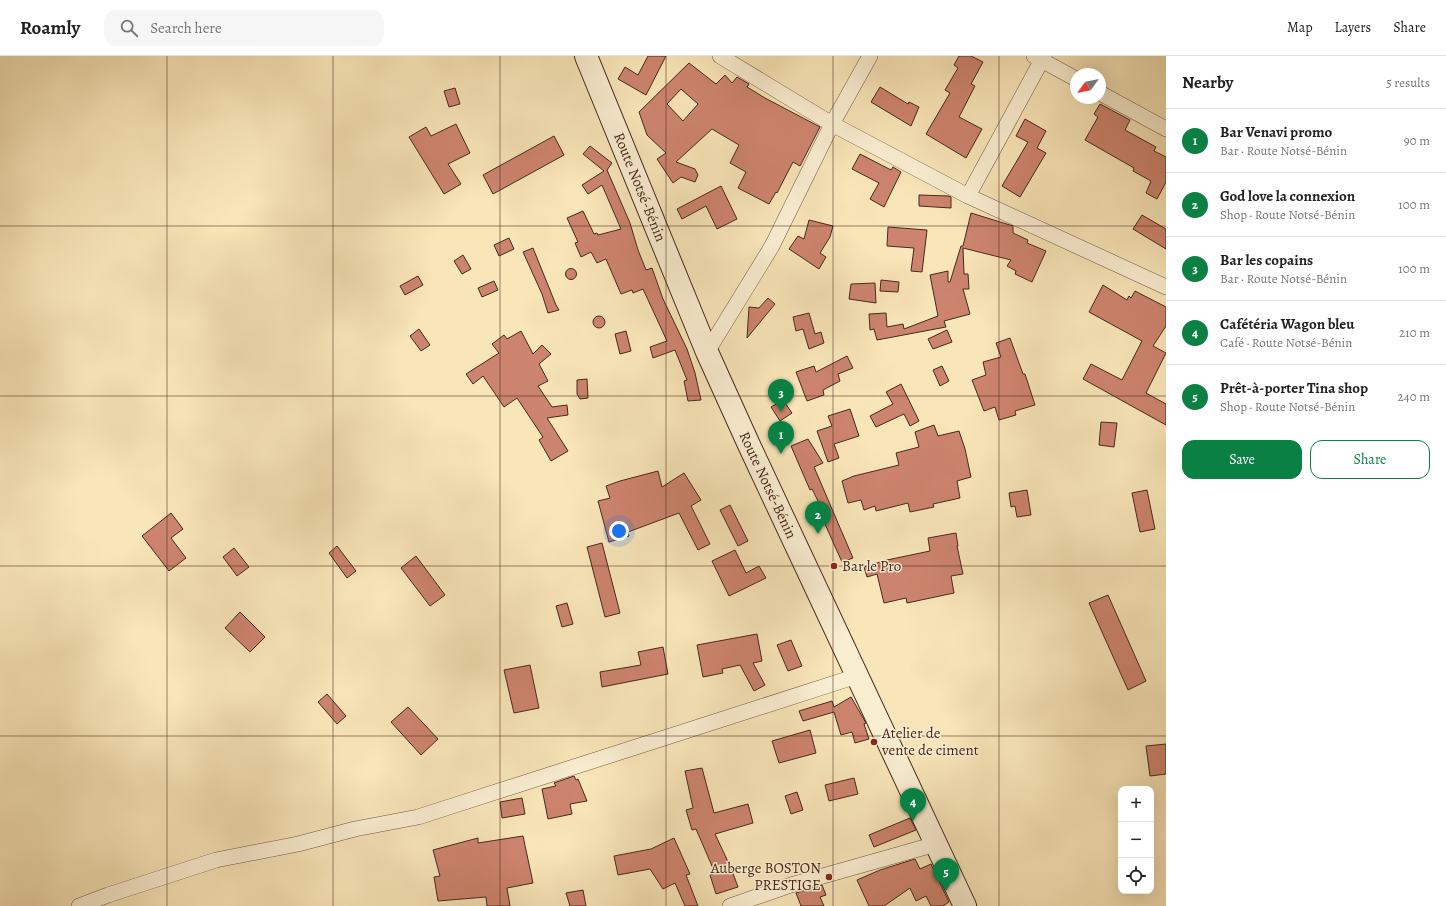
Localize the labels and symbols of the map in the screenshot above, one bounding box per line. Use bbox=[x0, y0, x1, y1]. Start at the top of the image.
north arrow bbox=[1070, 68, 1106, 104]
street label: Route Notsé-Bénin bbox=[609, 129, 671, 245]
pin: 3 bbox=[768, 379, 794, 412]
pin: 1 bbox=[768, 421, 794, 454]
street label: Route Notsé-Bénin bbox=[734, 428, 802, 542]
pin: 2 bbox=[805, 501, 831, 534]
your location bbox=[609, 521, 629, 541]
place label: Bar le Pro bbox=[842, 556, 901, 576]
marker: Bar le Pro bbox=[829, 561, 839, 571]
place label: Atelier de vente de ciment bbox=[881, 723, 979, 760]
marker: Atelier de vente de ciment bbox=[869, 737, 879, 747]
pin: 4 bbox=[900, 788, 926, 821]
place label: Auberge BOSTON PRESTIGE bbox=[710, 858, 821, 895]
pin: 5 bbox=[933, 858, 959, 891]
marker: Auberge BOSTON PRESTIGE bbox=[824, 872, 834, 882]

